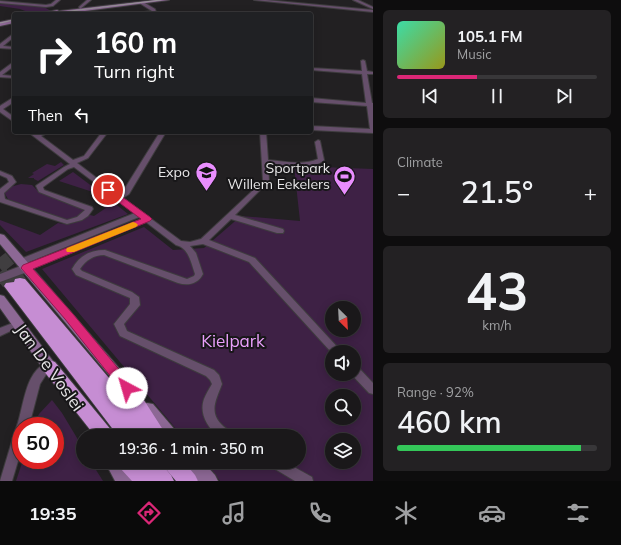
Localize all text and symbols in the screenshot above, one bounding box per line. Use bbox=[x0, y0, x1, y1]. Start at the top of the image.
text: 160 m bbox=[94, 25, 177, 60]
text: 105.1 FM bbox=[457, 27, 522, 46]
icon: right bbox=[28, 28, 80, 80]
text: Music bbox=[457, 46, 492, 62]
text: Turn right bbox=[94, 60, 174, 83]
icon: previous bbox=[419, 85, 441, 107]
icon: pause bbox=[486, 85, 508, 107]
icon: next bbox=[553, 85, 575, 107]
icon: left bbox=[71, 104, 93, 126]
text: Then bbox=[28, 106, 63, 125]
text: Climate bbox=[397, 154, 443, 170]
school or university icon: Expo bbox=[193, 159, 219, 192]
place label: Sportpark Willem Eekelers bbox=[228, 159, 331, 193]
place label: Expo bbox=[158, 163, 190, 181]
sports icon: Sportpark Willem Eekelers bbox=[332, 163, 358, 196]
pin bbox=[91, 173, 125, 207]
text: 21.5° bbox=[461, 173, 533, 211]
icon: arrive bbox=[97, 179, 119, 201]
text: − bbox=[397, 179, 410, 207]
text: + bbox=[584, 179, 597, 207]
text: 43 bbox=[466, 258, 528, 323]
north arrow bbox=[325, 301, 361, 337]
map controls bbox=[325, 301, 361, 469]
text: km/h bbox=[482, 317, 512, 333]
street label: Jan De Voslei bbox=[10, 319, 89, 415]
park label: Kielpark bbox=[201, 330, 265, 351]
button: sound bbox=[325, 345, 361, 381]
position arrow bbox=[106, 367, 148, 409]
text: Range · 92% bbox=[397, 384, 474, 400]
button: search bbox=[325, 389, 361, 425]
text: 460 km bbox=[397, 403, 502, 441]
speed limit sign: 50 bbox=[12, 417, 64, 469]
button: layers bbox=[325, 433, 361, 469]
text: 19:36 · 1 min · 350 m bbox=[118, 439, 264, 458]
icon: directions bbox=[135, 499, 163, 527]
icon: music bbox=[220, 499, 248, 527]
icon: phone bbox=[306, 499, 334, 527]
icon: climate bbox=[392, 499, 420, 527]
icon: car bbox=[478, 499, 506, 527]
icon: filters bbox=[564, 499, 592, 527]
text: 19:35 bbox=[29, 502, 77, 525]

